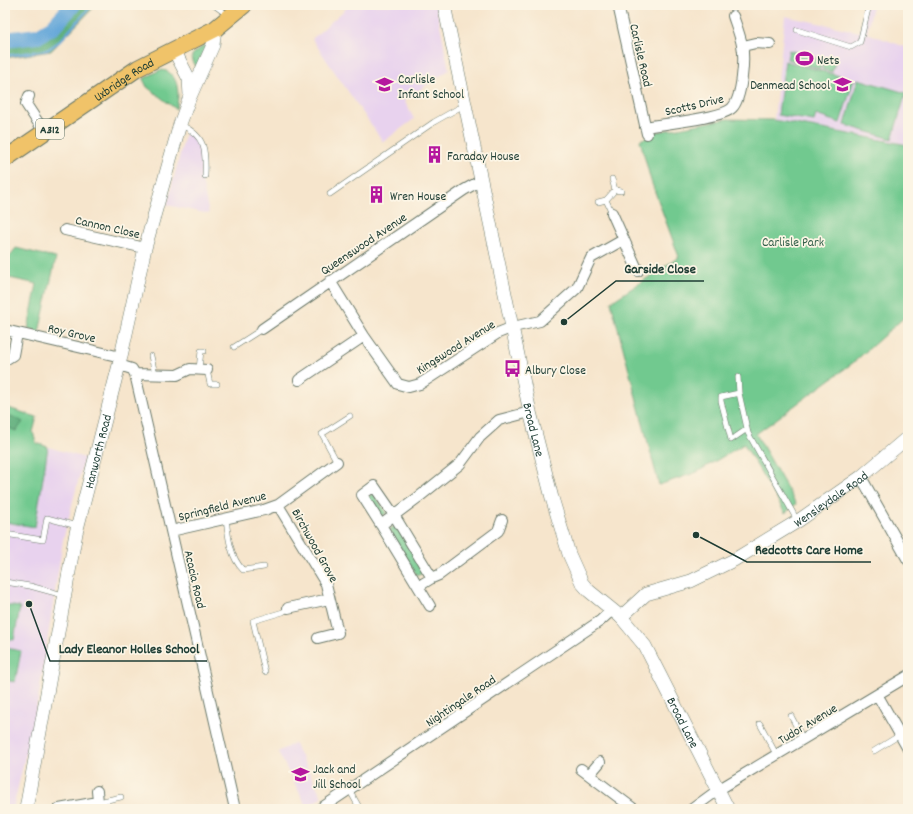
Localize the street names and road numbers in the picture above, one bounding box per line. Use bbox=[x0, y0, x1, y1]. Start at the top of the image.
street label: Carlisle Road bbox=[623, 22, 656, 89]
street label: Uxbridge Road bbox=[91, 54, 158, 108]
street label: Scotts Drive bbox=[663, 90, 726, 122]
road number: A312 bbox=[36, 119, 64, 139]
street label: Queenswood Avenue bbox=[317, 209, 412, 281]
street label: Cannon Close bbox=[73, 212, 142, 245]
street label: Kingswood Avenue bbox=[413, 316, 500, 380]
street label: Roy Grove bbox=[46, 320, 98, 349]
street label: Broad Lane bbox=[516, 401, 548, 459]
street label: Hanworth Road bbox=[81, 413, 118, 491]
street label: Wensleydale Road bbox=[791, 468, 873, 533]
street label: Springfield Avenue bbox=[177, 487, 269, 528]
street label: Birchwood Grove bbox=[286, 506, 342, 587]
street label: Acacia Road bbox=[178, 548, 210, 611]
street label: Nightingale Road bbox=[422, 671, 501, 733]
street label: Broad Lane bbox=[661, 694, 703, 752]
street label: Tudor Avenue bbox=[775, 700, 842, 750]

